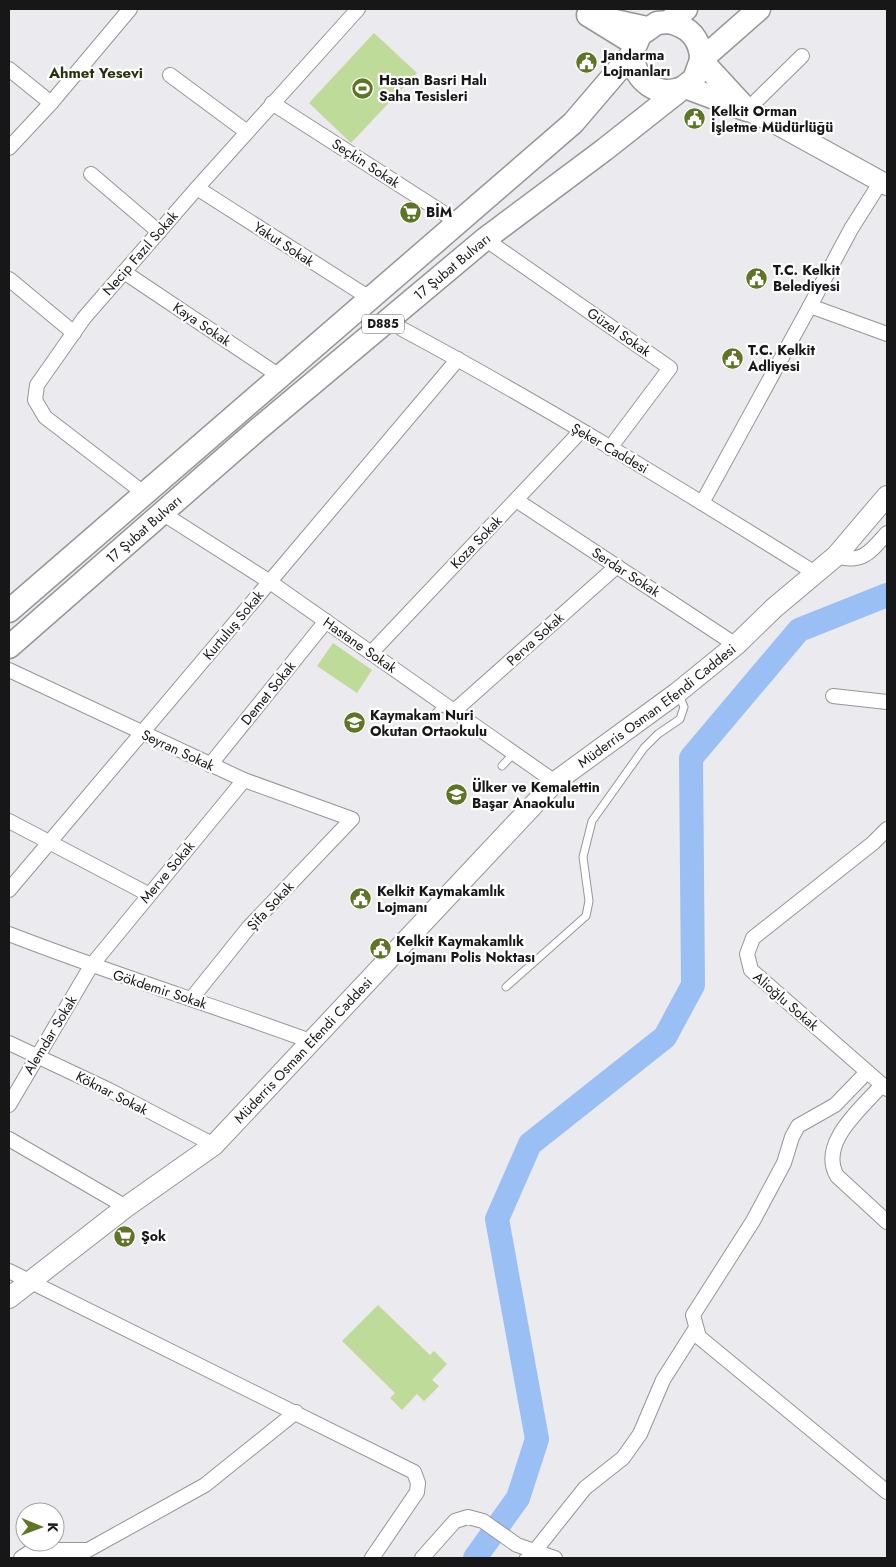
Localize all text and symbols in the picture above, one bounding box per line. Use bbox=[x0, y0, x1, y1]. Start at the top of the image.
place label: Jandarma Lojmanları bbox=[600, 45, 670, 81]
public building icon: Jandarma Lojmanları bbox=[575, 51, 599, 75]
district label: Ahmet Yesevi bbox=[48, 62, 143, 84]
place label: Hasan Basri Halı Saha Tesisleri bbox=[379, 70, 487, 106]
sports icon: Hasan Basri Halı Saha Tesisleri bbox=[351, 76, 375, 100]
place label: Kelkit Orman İşletme Müdürlüğü bbox=[711, 101, 833, 137]
public building icon: Kelkit Orman İşletme Müdürlüğü bbox=[683, 107, 707, 131]
street label: Seçkin Sokak bbox=[328, 134, 405, 193]
supermarket icon: BİM bbox=[398, 200, 422, 224]
place label: BİM bbox=[426, 202, 452, 222]
street label: Necip Fazıl Sokak bbox=[98, 206, 183, 299]
street label: Yakut Sokak bbox=[250, 217, 319, 271]
street label: 17 Şubat Bulvarı bbox=[409, 228, 495, 305]
place label: T.C. Kelkit Belediyesi bbox=[773, 260, 840, 296]
public building icon: T.C. Kelkit Belediyesi bbox=[745, 266, 769, 290]
street label: Kaya Sokak bbox=[169, 297, 236, 351]
street label: Güzel Sokak bbox=[583, 303, 655, 362]
road number: D885 bbox=[362, 314, 404, 334]
place label: T.C. Kelkit Adliyesi bbox=[747, 340, 815, 376]
public building icon: T.C. Kelkit Adliyesi bbox=[720, 346, 744, 370]
street label: Şeker Caddesi bbox=[568, 418, 652, 478]
street label: 17 Şubat Bulvarı bbox=[101, 490, 186, 568]
street label: Koza Sokak bbox=[446, 510, 507, 573]
street label: Serdar Sokak bbox=[588, 542, 665, 602]
street label: Kurtuluş Sokak bbox=[198, 585, 269, 664]
street label: Perva Sokak bbox=[502, 607, 569, 670]
street label: Hastane Sokak bbox=[319, 612, 401, 678]
street label: Müderris Osman Efendi Caddesi bbox=[573, 639, 740, 772]
street label: Demet Sokak bbox=[236, 656, 300, 729]
place label: Kaymakam Nuri Okutan Ortaokulu bbox=[370, 705, 487, 741]
school or university icon: Kaymakam Nuri Okutan Ortaokulu bbox=[342, 711, 366, 735]
street label: Seyran Sokak bbox=[138, 724, 218, 776]
place label: Ülker ve Kemalettin Başar Anaokulu bbox=[472, 777, 600, 813]
school or university icon: Ülker ve Kemalettin Başar Anaokulu bbox=[444, 783, 468, 807]
street label: Merve Sokak bbox=[135, 836, 199, 907]
street label: Şifa Sokak bbox=[242, 876, 299, 935]
place label: Kelkit Kaymakamlık Lojmanı bbox=[377, 881, 505, 917]
public building icon: Kelkit Kaymakamlık Lojmanı bbox=[349, 887, 373, 911]
place label: Kelkit Kaymakamlık Lojmanı Polis Noktası bbox=[396, 931, 535, 967]
public building icon: Kelkit Kaymakamlık Lojmanı Polis Noktası bbox=[368, 937, 392, 961]
street label: Gökdemir Sokak bbox=[110, 964, 210, 1014]
street label: Alioğlu Sokak bbox=[749, 967, 824, 1036]
street label: Müderris Osman Efendi Caddesi bbox=[229, 973, 377, 1128]
street label: Alemdar Sokak bbox=[19, 991, 82, 1078]
street label: Köknar Sokak bbox=[72, 1066, 152, 1120]
supermarket icon: Şok bbox=[113, 1224, 137, 1248]
place label: Şok bbox=[141, 1226, 166, 1246]
north arrow bbox=[15, 1502, 65, 1552]
text: K bbox=[43, 1522, 63, 1533]

